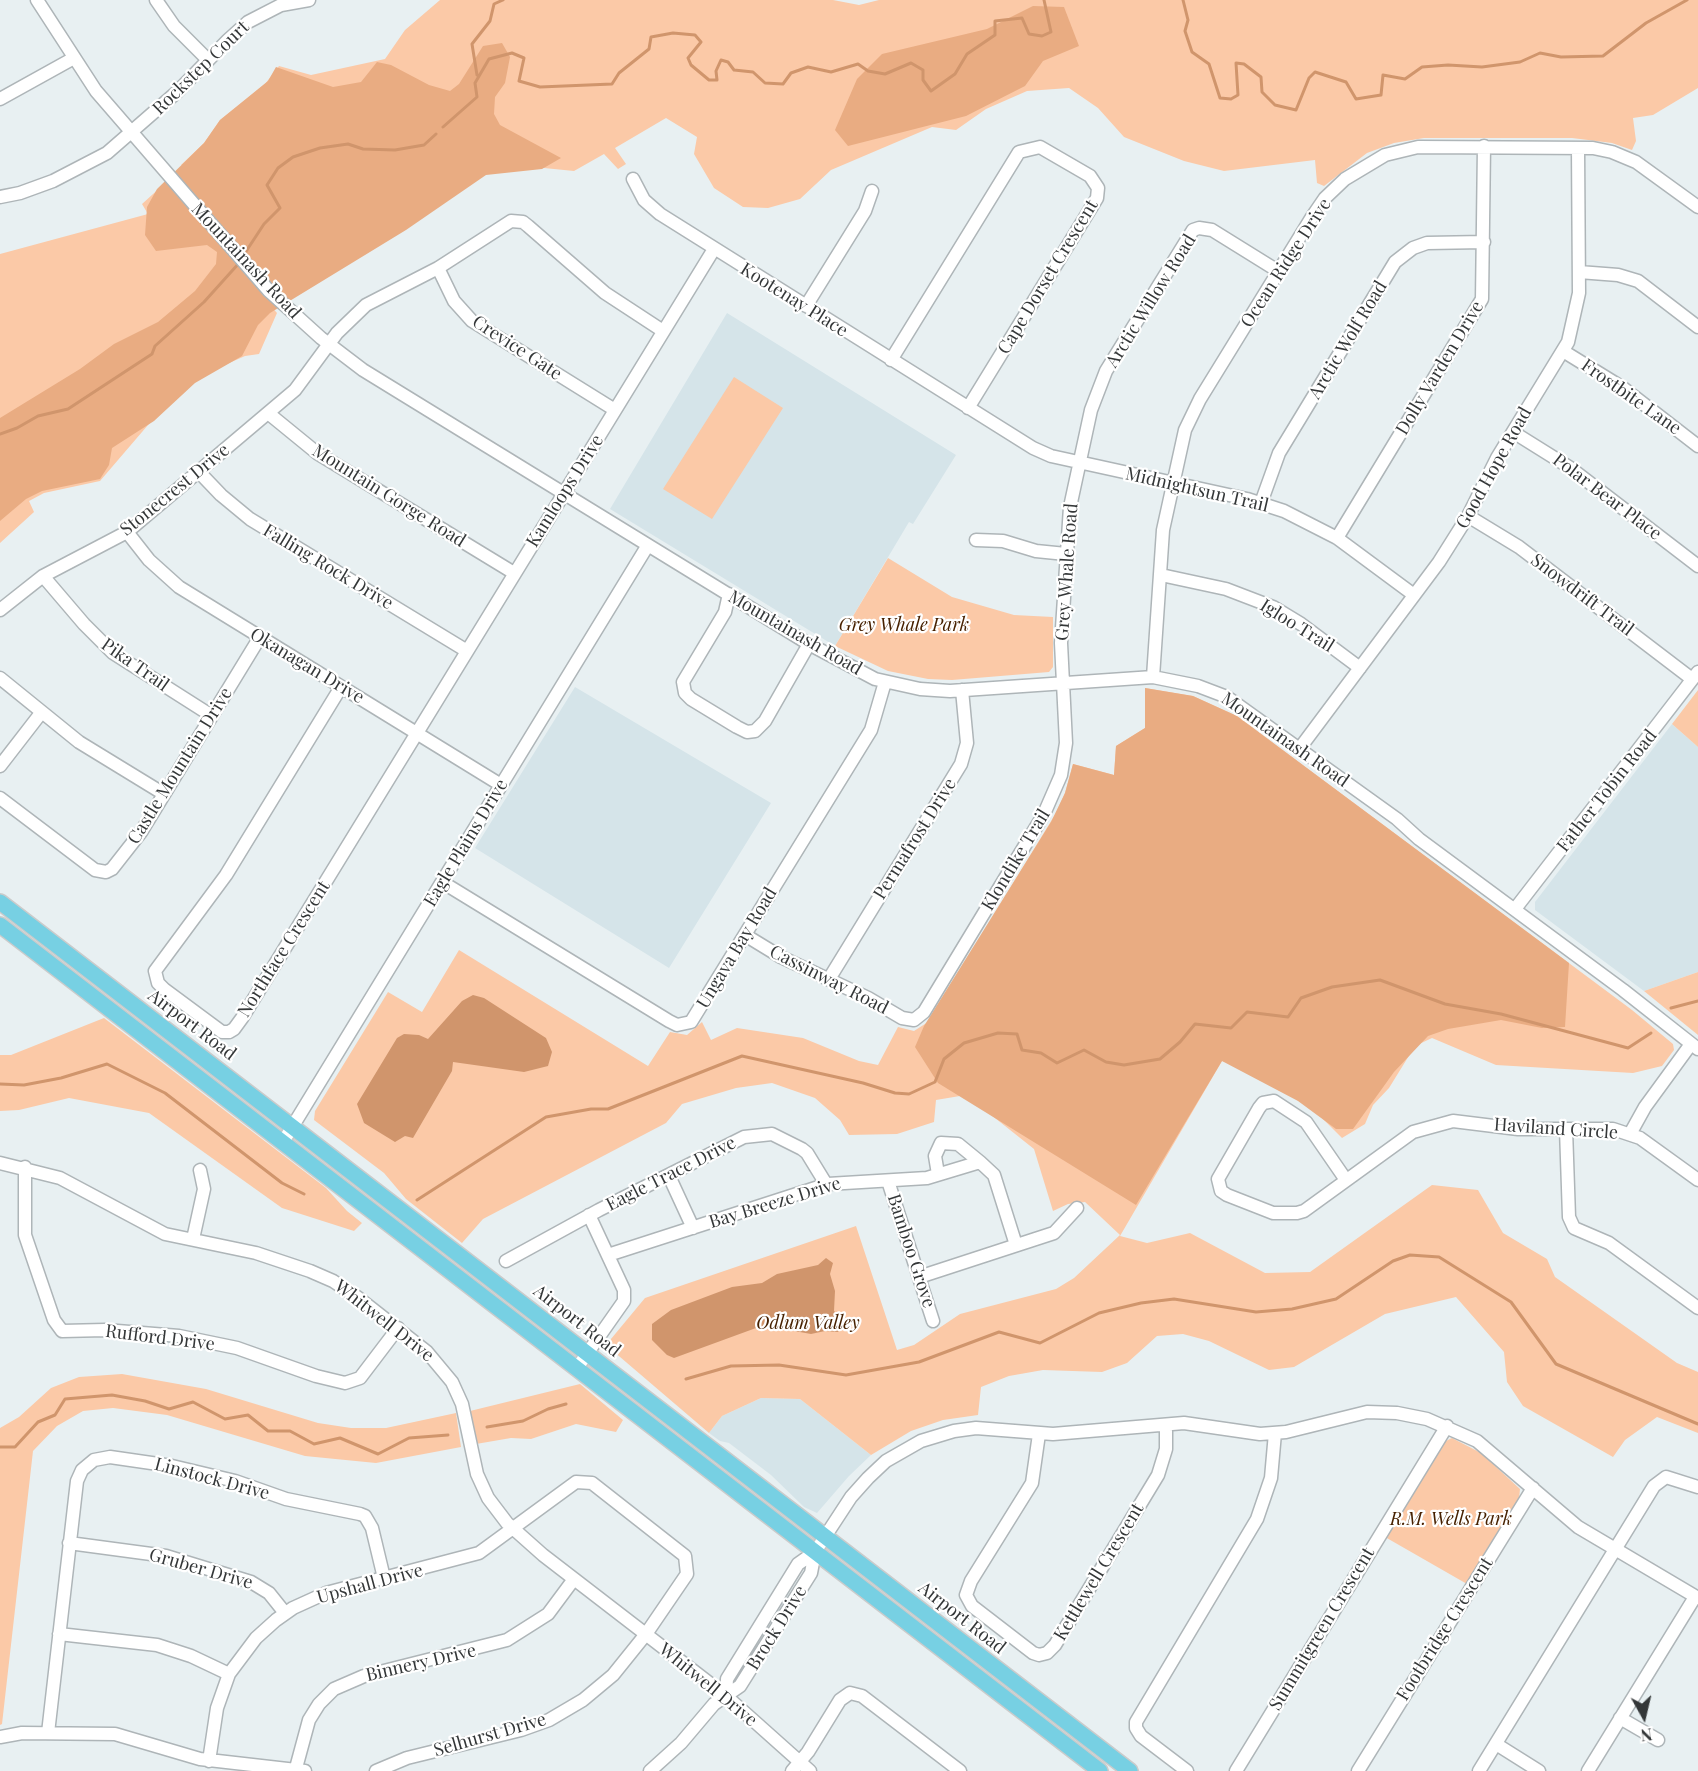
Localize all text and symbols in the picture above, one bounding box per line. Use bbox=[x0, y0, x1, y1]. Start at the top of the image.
street label: Rockstep Court bbox=[148, 17, 254, 119]
street label: Ocean Ridge Drive bbox=[1236, 194, 1336, 332]
street label: Cape Dorset Crescent bbox=[993, 196, 1103, 358]
street label: Mountainash Road bbox=[187, 198, 305, 324]
street label: Arctic Willow Road bbox=[1101, 230, 1201, 372]
street label: Kootenay Place bbox=[736, 258, 852, 342]
street label: Arctic Wolf Road bbox=[1304, 277, 1392, 403]
street label: Dolly Varden Drive bbox=[1392, 297, 1488, 439]
street label: Crevice Gate bbox=[468, 311, 566, 385]
street label: Frostbite Lane bbox=[1577, 355, 1685, 439]
street label: Good Hope Road bbox=[1452, 404, 1536, 532]
street label: Kamloops Drive bbox=[522, 431, 608, 551]
street label: Stonecrest Drive bbox=[116, 439, 234, 541]
street label: Mountain Gorge Road bbox=[308, 440, 470, 552]
street label: Polar Bear Place bbox=[1548, 449, 1666, 545]
street label: Midnightsun Trail bbox=[1123, 463, 1271, 517]
street label: Grey Whale Road bbox=[1051, 502, 1083, 642]
street label: Falling Rock Drive bbox=[259, 520, 397, 614]
street label: Snowdrift Trail bbox=[1526, 549, 1638, 641]
street label: Mountainash Road bbox=[724, 586, 866, 680]
street label: Igloo Trail bbox=[1256, 595, 1338, 657]
park label: Grey Whale Park bbox=[839, 614, 969, 636]
street label: Okanagan Drive bbox=[246, 623, 368, 709]
street label: Pika Trail bbox=[97, 634, 173, 696]
street label: Castle Mountain Drive bbox=[123, 684, 237, 848]
street label: Mountainash Road bbox=[1217, 688, 1353, 792]
street label: Father Tobin Road bbox=[1553, 726, 1661, 856]
street label: Permafrost Drive bbox=[869, 774, 961, 904]
street label: Eagle Plains Drive bbox=[419, 775, 513, 911]
street label: Klondike Trail bbox=[977, 805, 1055, 915]
street label: Northface Crescent bbox=[233, 877, 335, 1021]
street label: Ungava Bay Road bbox=[692, 884, 782, 1012]
street label: Cassinway Road bbox=[766, 941, 892, 1019]
street label: Airport Road bbox=[144, 985, 240, 1065]
street label: Haviland Circle bbox=[1493, 1114, 1619, 1144]
street label: Eagle Trace Drive bbox=[603, 1132, 739, 1216]
street label: Bay Breeze Drive bbox=[706, 1173, 844, 1233]
street label: Bamboo Grove bbox=[882, 1191, 940, 1311]
street label: Whitwell Drive bbox=[330, 1276, 438, 1366]
street label: Airport Road bbox=[529, 1280, 625, 1362]
park label: Odlum Valley bbox=[756, 1312, 860, 1334]
street label: Rufford Drive bbox=[104, 1321, 216, 1355]
street label: Linstock Drive bbox=[152, 1453, 272, 1505]
street label: Kettlewell Crescent bbox=[1049, 1499, 1149, 1645]
park label: R.M. Wells Park bbox=[1390, 1508, 1512, 1530]
street label: Gruber Drive bbox=[147, 1544, 255, 1594]
street label: Summitgreen Crescent bbox=[1265, 1544, 1379, 1714]
street label: Footbridge Crescent bbox=[1392, 1553, 1498, 1705]
street label: Upshall Drive bbox=[315, 1559, 425, 1609]
street label: Airport Road bbox=[914, 1577, 1010, 1659]
street label: Brock Drive bbox=[742, 1582, 812, 1674]
street label: Whitwell Drive bbox=[655, 1639, 761, 1731]
street label: Binnery Drive bbox=[364, 1640, 478, 1686]
north arrow bbox=[1614, 1687, 1674, 1747]
street label: Selhurst Drive bbox=[431, 1709, 549, 1761]
text: N bbox=[1639, 1724, 1654, 1747]

